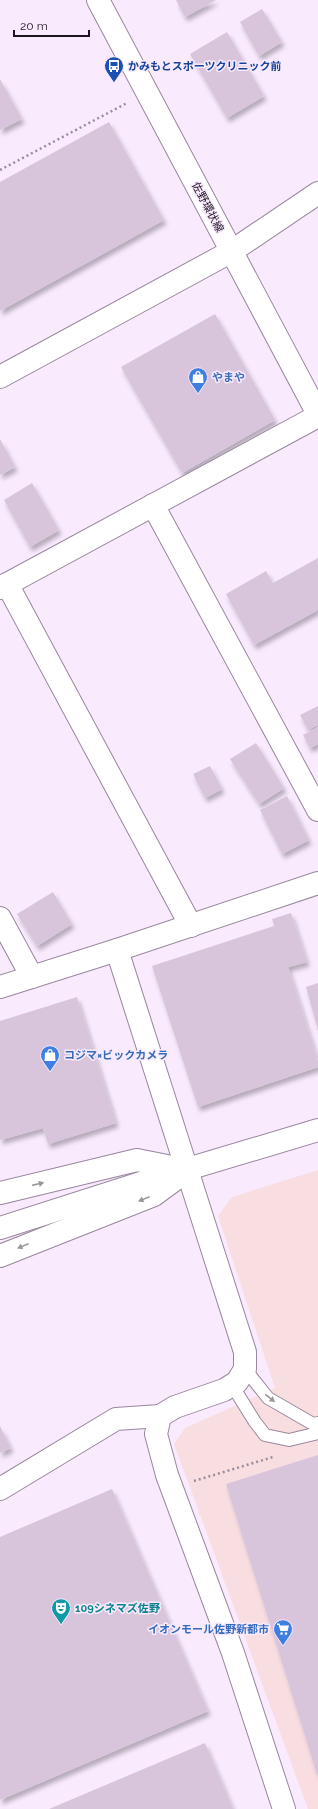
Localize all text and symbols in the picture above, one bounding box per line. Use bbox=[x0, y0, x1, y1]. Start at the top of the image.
scale bar bbox=[14, 12, 89, 38]
text: 20 m bbox=[20, 19, 48, 33]
bus stop icon: かみもとスポーツクリニック前 bbox=[103, 55, 125, 83]
place label: かみもとスポーツクリニック前 bbox=[128, 60, 282, 73]
street label: 佐野環状線 bbox=[189, 180, 226, 235]
shop icon: やまや bbox=[187, 366, 209, 394]
place label: やまや bbox=[212, 371, 245, 384]
shop icon: コジマ×ビックカメラ bbox=[39, 1044, 61, 1072]
place label: コジマ×ビックカメラ bbox=[64, 1049, 168, 1062]
one-way arrow bbox=[32, 1180, 44, 1186]
one-way arrow bbox=[137, 1196, 149, 1202]
one-way arrow bbox=[16, 1244, 28, 1250]
one-way arrow bbox=[265, 1394, 276, 1402]
theatre icon: 109シネマズ佐野 bbox=[50, 1597, 72, 1625]
place label: 109シネマズ佐野 bbox=[75, 1602, 161, 1615]
supermarket icon: イオンモール佐野新都市 bbox=[272, 1618, 294, 1646]
place label: イオンモール佐野新都市 bbox=[148, 1623, 269, 1636]

